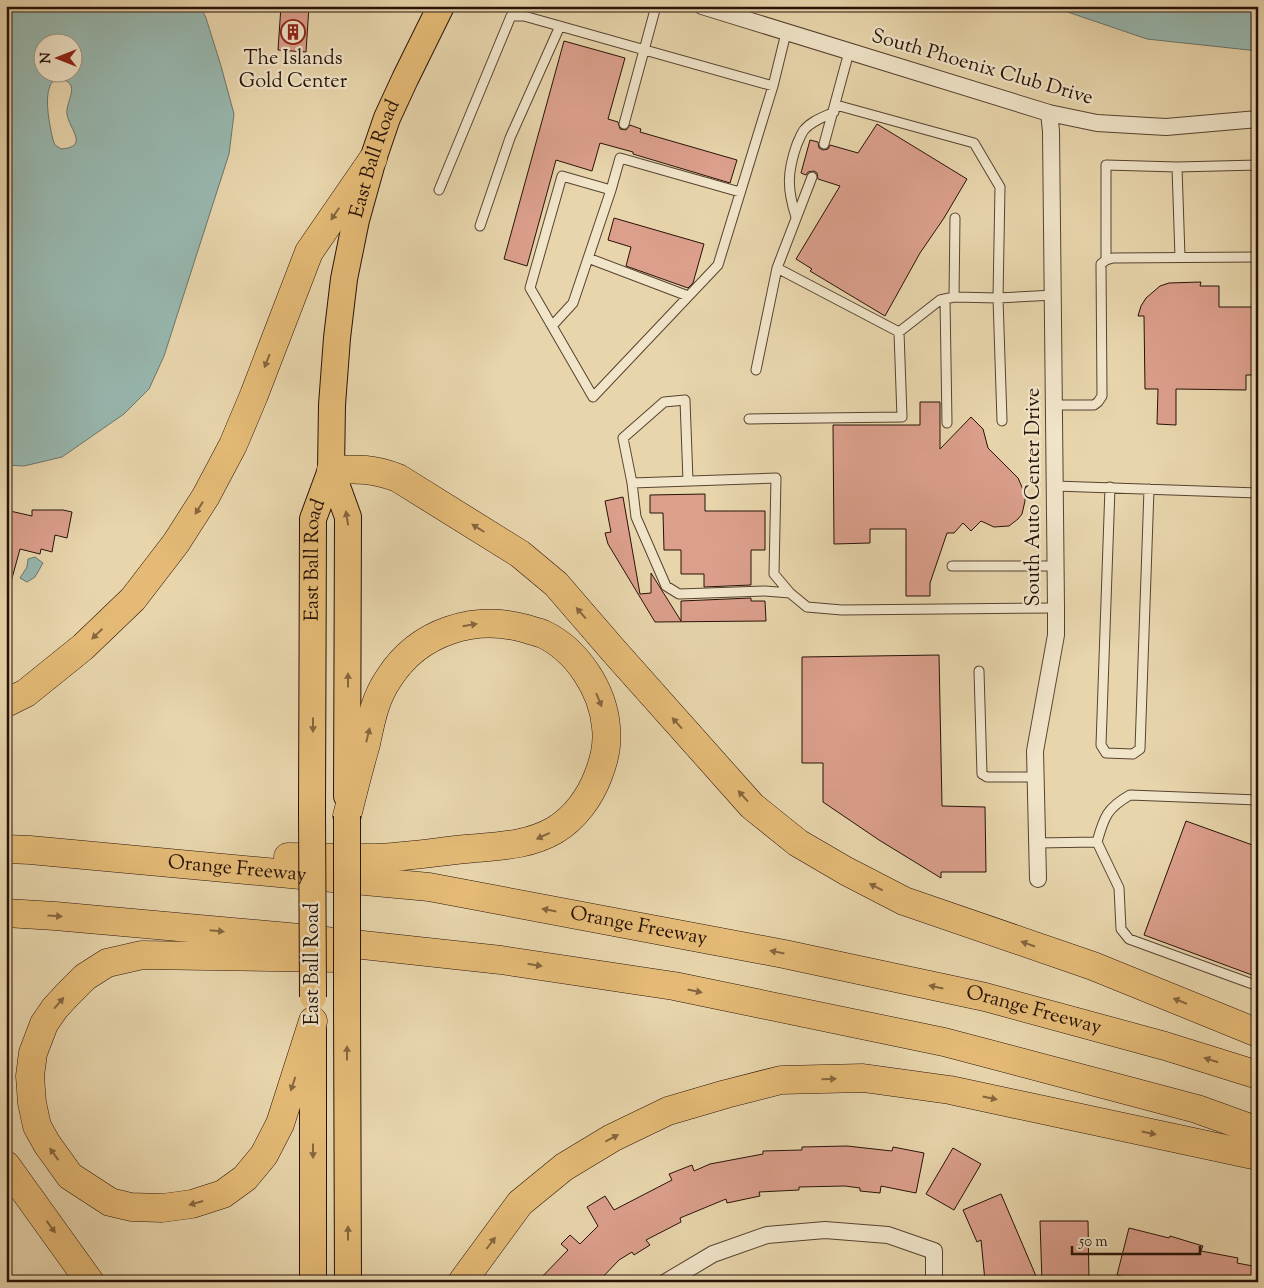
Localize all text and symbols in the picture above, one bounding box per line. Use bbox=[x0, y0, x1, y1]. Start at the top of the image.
building icon: The Islands Gold Center bbox=[280, 19, 306, 45]
street label: South Phoenix Club Drive bbox=[868, 22, 1096, 114]
north arrow bbox=[32, 32, 82, 82]
place label: The Islands Gold Center bbox=[239, 45, 348, 97]
text: N bbox=[37, 52, 57, 64]
street label: East Ball Road bbox=[343, 95, 408, 221]
one-way arrow bbox=[330, 207, 340, 221]
one-way arrow bbox=[263, 354, 271, 368]
street label: South Auto Center Drive bbox=[1020, 388, 1049, 606]
street label: East Ball Road bbox=[298, 495, 334, 621]
one-way arrow bbox=[194, 501, 203, 514]
one-way arrow bbox=[343, 509, 351, 525]
one-way arrow bbox=[472, 523, 485, 532]
one-way arrow bbox=[575, 608, 587, 620]
one-way arrow bbox=[463, 620, 479, 628]
one-way arrow bbox=[91, 628, 103, 640]
one-way arrow bbox=[344, 672, 352, 688]
one-way arrow bbox=[595, 693, 603, 708]
one-way arrow bbox=[672, 716, 683, 729]
one-way arrow bbox=[309, 717, 317, 733]
one-way arrow bbox=[364, 728, 372, 743]
one-way arrow bbox=[737, 790, 749, 802]
one-way arrow bbox=[536, 832, 550, 840]
street label: Orange Freeway bbox=[166, 848, 308, 890]
one-way arrow bbox=[869, 883, 883, 891]
street label: Orange Freeway bbox=[567, 899, 710, 954]
street label: East Ball Road bbox=[299, 903, 328, 1025]
one-way arrow bbox=[540, 905, 556, 913]
one-way arrow bbox=[47, 912, 63, 920]
one-way arrow bbox=[209, 927, 225, 935]
one-way arrow bbox=[1020, 940, 1035, 948]
one-way arrow bbox=[769, 948, 785, 956]
one-way arrow bbox=[527, 961, 543, 969]
street label: Orange Freeway bbox=[963, 979, 1105, 1043]
one-way arrow bbox=[928, 983, 943, 991]
one-way arrow bbox=[688, 987, 704, 995]
one-way arrow bbox=[1173, 997, 1187, 1005]
one-way arrow bbox=[53, 998, 65, 1010]
one-way arrow bbox=[343, 1045, 351, 1061]
one-way arrow bbox=[1204, 1056, 1219, 1064]
one-way arrow bbox=[822, 1075, 838, 1083]
one-way arrow bbox=[288, 1077, 296, 1092]
one-way arrow bbox=[983, 1095, 999, 1103]
one-way arrow bbox=[1142, 1129, 1157, 1137]
one-way arrow bbox=[605, 1134, 620, 1142]
one-way arrow bbox=[309, 1143, 317, 1159]
one-way arrow bbox=[48, 1148, 59, 1161]
one-way arrow bbox=[188, 1199, 203, 1207]
one-way arrow bbox=[46, 1221, 56, 1234]
scale bar bbox=[1072, 1223, 1199, 1255]
one-way arrow bbox=[344, 1225, 352, 1241]
text: 50 m bbox=[1078, 1232, 1108, 1253]
one-way arrow bbox=[486, 1236, 496, 1250]

